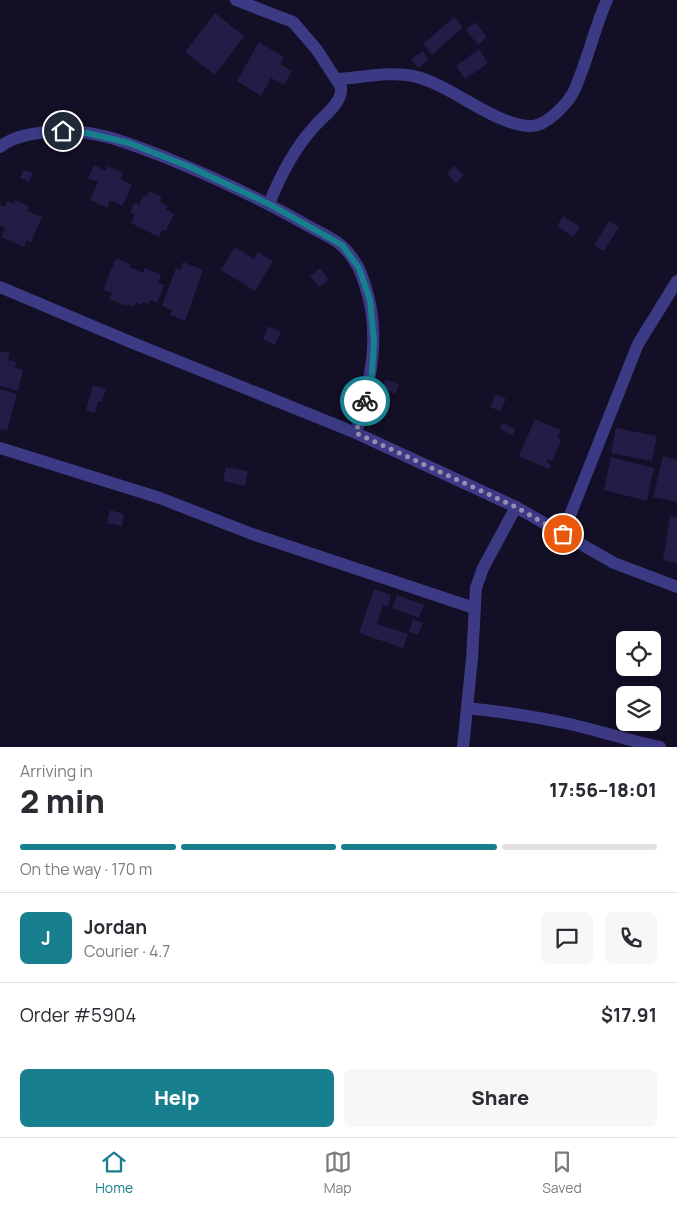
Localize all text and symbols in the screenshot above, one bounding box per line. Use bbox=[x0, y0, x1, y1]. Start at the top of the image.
pin bbox=[42, 110, 84, 152]
icon: home bbox=[49, 117, 77, 145]
courier bbox=[340, 376, 390, 426]
icon: bike bbox=[351, 387, 379, 415]
pin bbox=[542, 513, 584, 555]
icon: bag bbox=[549, 520, 577, 548]
map controls bbox=[616, 631, 661, 731]
button: locate bbox=[616, 631, 661, 676]
button: layers bbox=[616, 686, 661, 731]
text: Arriving in bbox=[20, 760, 93, 782]
text: 17:56–18:01 bbox=[549, 777, 657, 803]
text: 2 min bbox=[20, 779, 105, 823]
text: On the way · 170 m bbox=[20, 858, 152, 880]
button: chat bbox=[541, 912, 593, 964]
button: phone bbox=[605, 912, 657, 964]
text: Jordan bbox=[84, 914, 147, 940]
text: J bbox=[41, 925, 51, 951]
text: Courier · 4.7 bbox=[84, 940, 170, 962]
text: Order #5904 bbox=[20, 1002, 136, 1028]
text: $17.91 bbox=[601, 1002, 657, 1028]
button: Help bbox=[20, 1069, 334, 1127]
button: Share bbox=[344, 1069, 657, 1127]
tab: Home bbox=[95, 1148, 133, 1197]
tab: Map bbox=[324, 1148, 352, 1197]
tab: Saved bbox=[542, 1148, 582, 1197]

